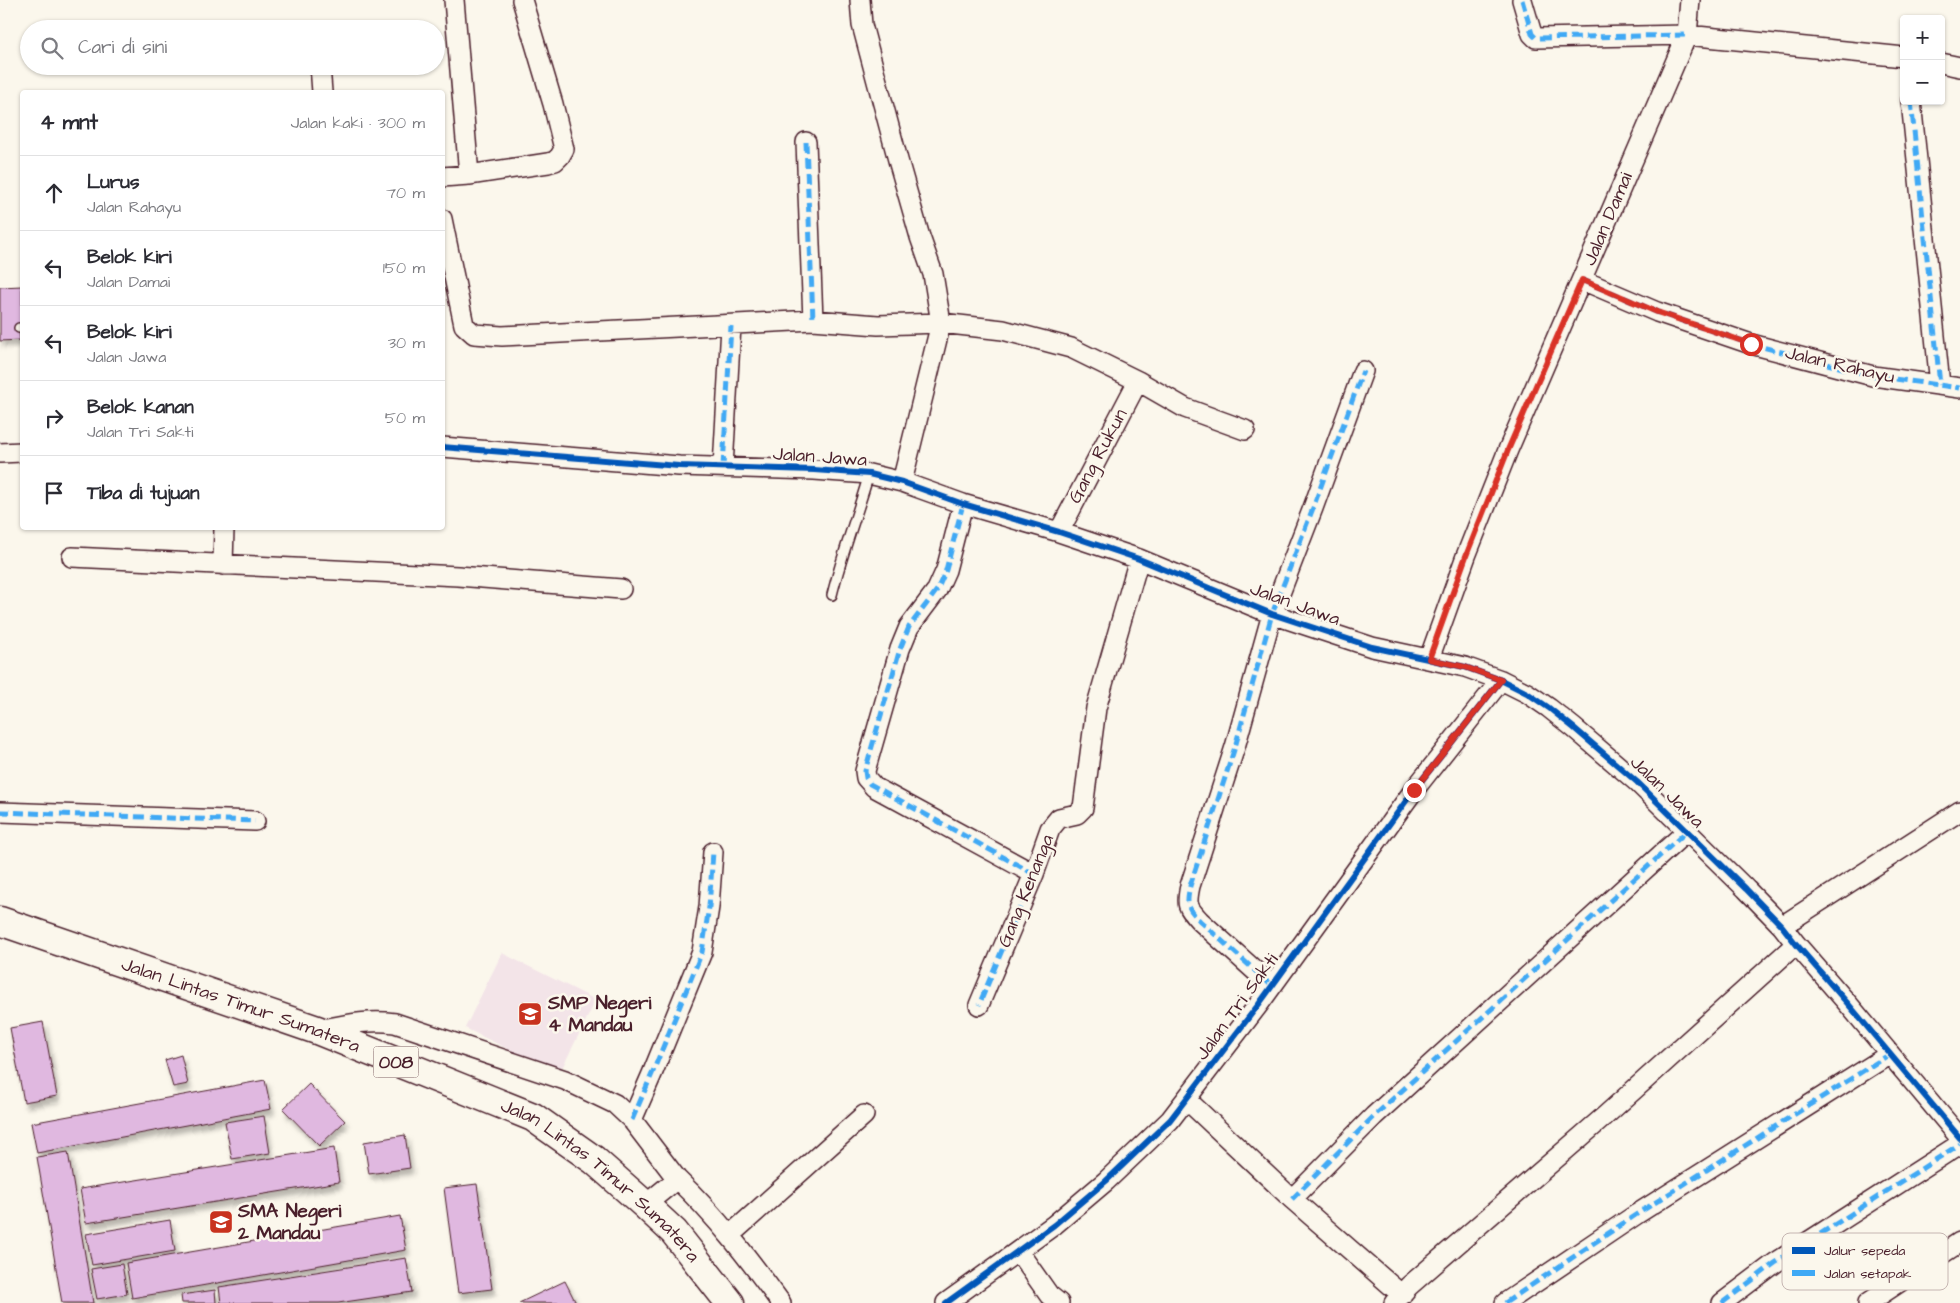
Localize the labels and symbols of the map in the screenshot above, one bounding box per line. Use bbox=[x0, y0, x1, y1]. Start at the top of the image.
street label: Jalan Damai bbox=[1576, 168, 1640, 270]
route start bbox=[1740, 333, 1763, 356]
street label: Jalan Rahayu bbox=[1782, 339, 1898, 392]
street label: Gang Rukun bbox=[1062, 404, 1135, 509]
street label: Jalan Jawa bbox=[772, 440, 868, 474]
street label: Jalan Jawa bbox=[1246, 575, 1344, 633]
street label: Jalan Jawa bbox=[1624, 750, 1711, 835]
route end bbox=[1403, 779, 1426, 802]
street label: Gang Kenanga bbox=[991, 830, 1062, 952]
street label: Jalan Tri Sakti bbox=[1189, 948, 1285, 1066]
street label: Jalan Lintas Timur Sumatera bbox=[118, 950, 365, 1060]
place label: SMP Negeri 4 Mandau bbox=[547, 990, 651, 1039]
school or university icon: SMP Negeri 4 Mandau bbox=[517, 1001, 543, 1027]
road number: 008 bbox=[374, 1046, 418, 1078]
street label: Jalan Lintas Timur Sumatera bbox=[497, 1092, 707, 1268]
place label: SMA Negeri 2 Mandau bbox=[237, 1198, 341, 1247]
school or university icon: SMA Negeri 2 Mandau bbox=[208, 1209, 234, 1235]
legend bbox=[1782, 1233, 1948, 1290]
text: Jalur sepeda bbox=[1824, 1241, 1905, 1261]
text: Jalan setapak bbox=[1824, 1264, 1912, 1284]

